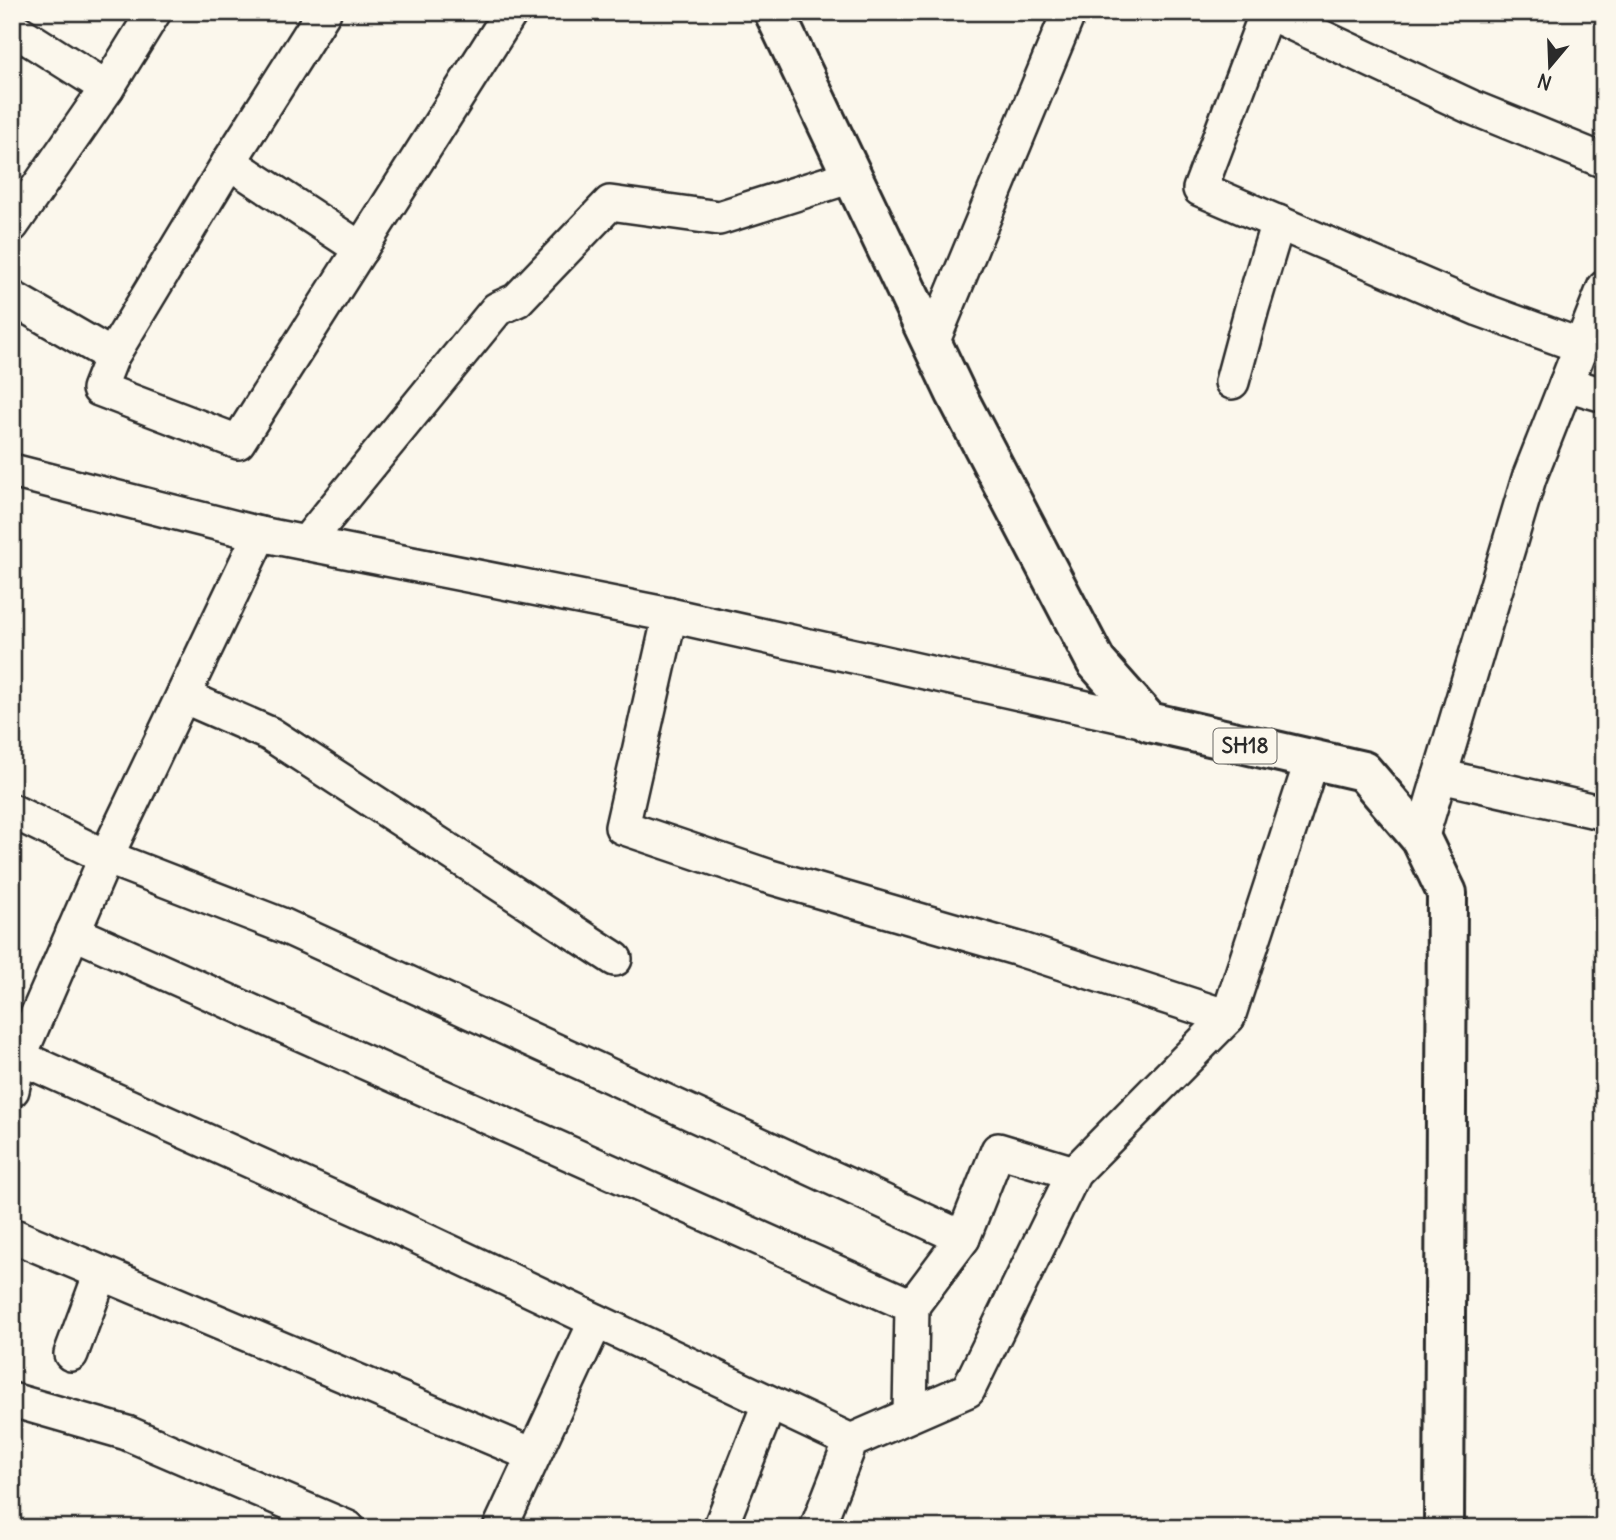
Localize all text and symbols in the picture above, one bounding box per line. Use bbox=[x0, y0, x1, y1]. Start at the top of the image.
north arrow bbox=[1514, 32, 1584, 102]
text: N bbox=[1534, 69, 1555, 96]
road number: SH18 bbox=[1214, 728, 1276, 764]

